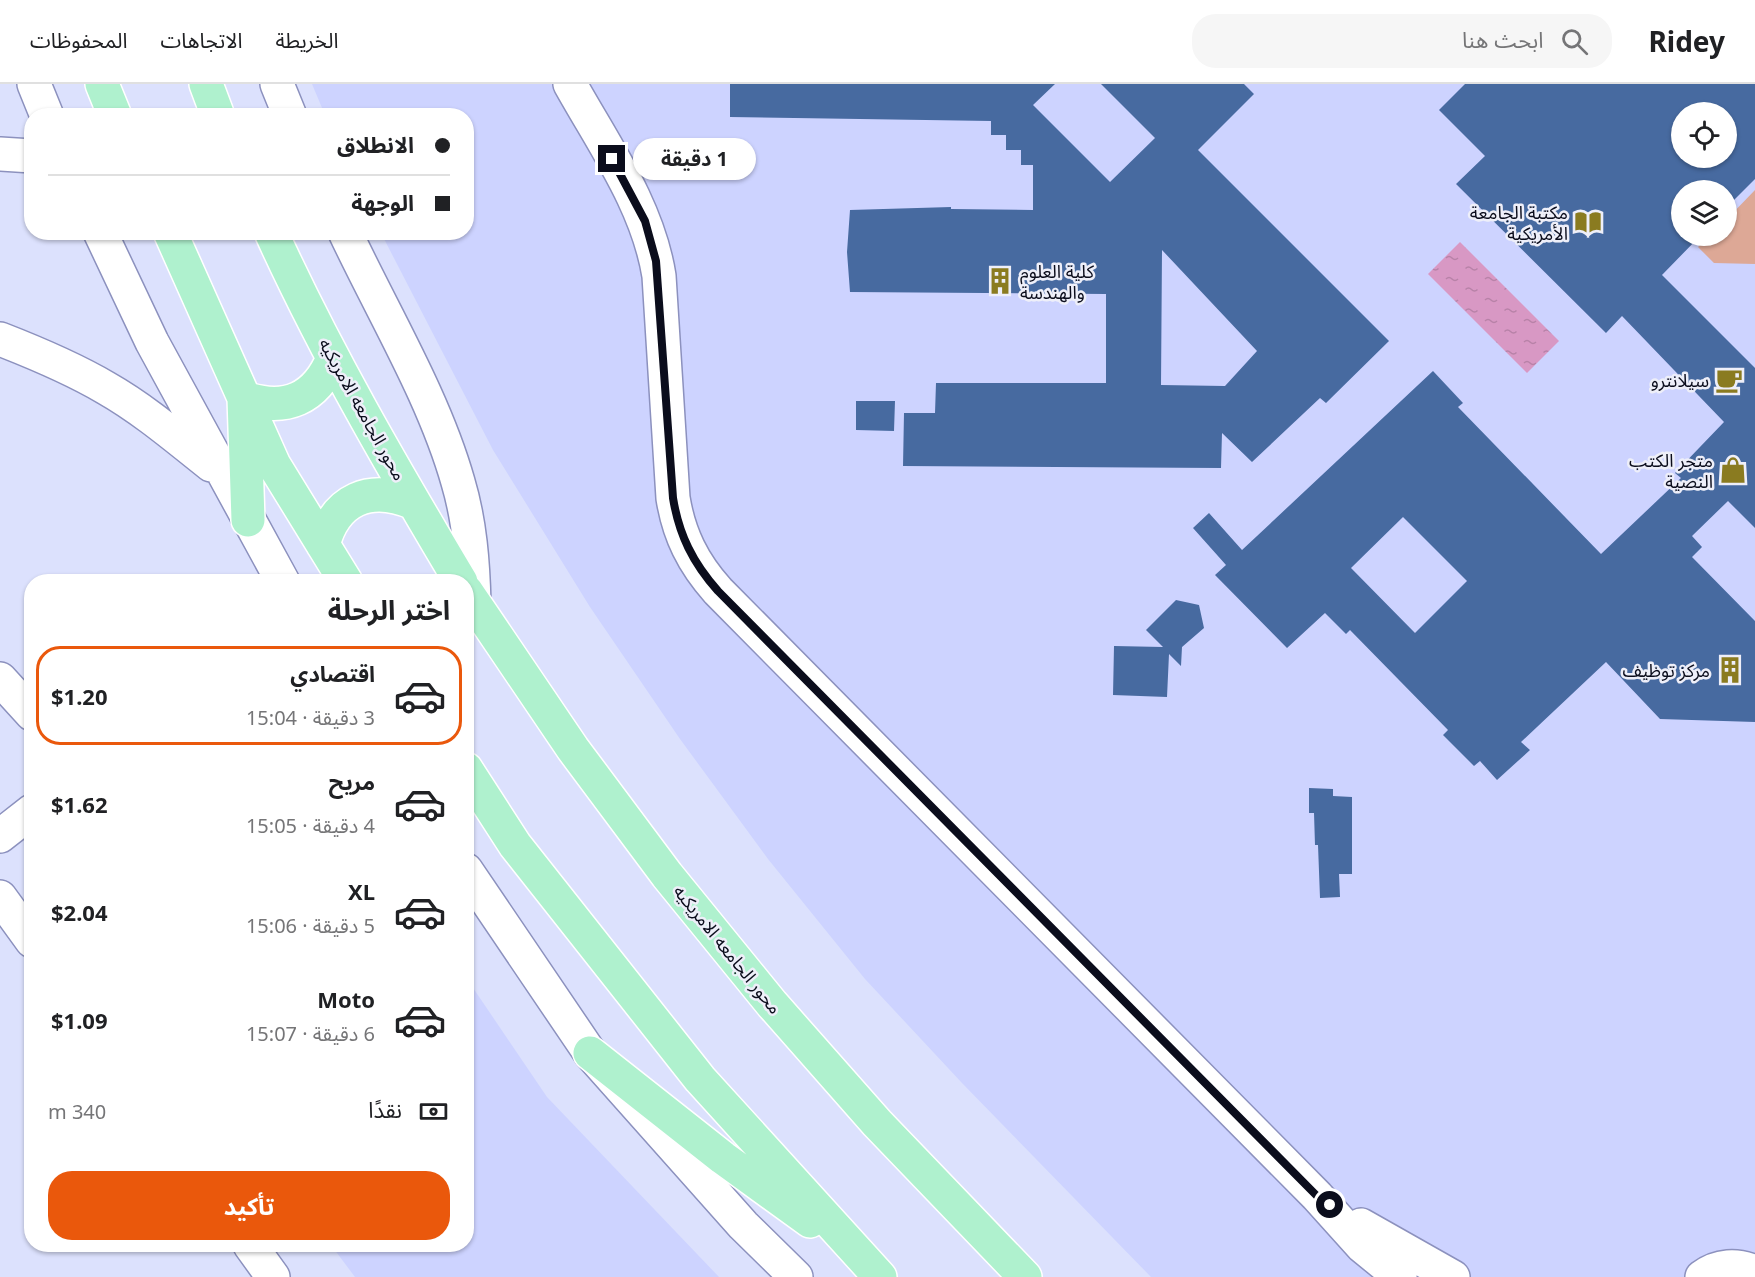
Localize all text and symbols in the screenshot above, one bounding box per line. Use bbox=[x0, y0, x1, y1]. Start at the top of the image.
search box bbox=[1192, 14, 1612, 68]
text: Ridey bbox=[1648, 22, 1725, 60]
text: ابحث هنا bbox=[1462, 24, 1543, 54]
icon: search bbox=[1558, 25, 1591, 58]
text: المحفوظات bbox=[30, 26, 127, 54]
text: الاتجاهات bbox=[160, 26, 242, 54]
text: الخريطة bbox=[275, 26, 338, 54]
map controls bbox=[1671, 102, 1737, 246]
button: locate bbox=[1671, 102, 1737, 168]
text: الانطلاق bbox=[337, 129, 414, 159]
callout: 1 دقيقة bbox=[633, 138, 756, 180]
route end bbox=[598, 145, 625, 172]
text: 1 دقيقة bbox=[661, 145, 728, 172]
button: layers bbox=[1671, 180, 1737, 246]
text: الوجهة bbox=[351, 187, 414, 217]
place label: مكتبة الجامعة الأمريكية bbox=[1470, 200, 1568, 245]
library icon: مكتبة الجامعة الأمريكية bbox=[1573, 207, 1603, 237]
place label: كلية العلوم والهندسة bbox=[1020, 259, 1094, 304]
building icon: كلية العلوم والهندسة bbox=[985, 266, 1015, 296]
street label: محور الجامعه الامريكيه bbox=[314, 333, 412, 485]
cafe icon: سيلانترو bbox=[1714, 365, 1744, 395]
place label: سيلانترو bbox=[1651, 368, 1709, 392]
place label: متجر الكتب النصية bbox=[1629, 448, 1713, 493]
shop icon: متجر الكتب النصية bbox=[1718, 455, 1748, 485]
text: اختر الرحلة bbox=[328, 591, 450, 628]
building icon: مركز توظيف bbox=[1715, 655, 1745, 685]
text: اقتصادي bbox=[290, 658, 375, 688]
place label: مركز توظيف bbox=[1622, 658, 1710, 682]
icon: car bbox=[393, 669, 447, 723]
text: $1.20 bbox=[51, 681, 108, 711]
text: 3 دقيقة · 15:04 bbox=[246, 704, 375, 731]
text: مريح bbox=[329, 766, 375, 796]
icon: car bbox=[393, 777, 447, 831]
text: $1.62 bbox=[51, 789, 108, 819]
text: 4 دقيقة · 15:05 bbox=[246, 812, 375, 839]
text: XL bbox=[348, 876, 375, 906]
street label: محور الجامعه الامريكيه bbox=[669, 880, 787, 1018]
icon: car bbox=[393, 885, 447, 939]
text: $2.04 bbox=[51, 897, 108, 927]
text: 5 دقيقة · 15:06 bbox=[246, 912, 375, 939]
text: Moto bbox=[317, 984, 375, 1014]
icon: car bbox=[393, 993, 447, 1047]
text: $1.09 bbox=[51, 1005, 108, 1035]
text: 6 دقيقة · 15:07 bbox=[246, 1020, 375, 1047]
text: نقدًا bbox=[368, 1094, 402, 1124]
icon: cash bbox=[417, 1095, 450, 1128]
text: 340 m bbox=[48, 1098, 106, 1125]
button: تأكيد bbox=[48, 1171, 450, 1240]
route start bbox=[1316, 1191, 1343, 1218]

